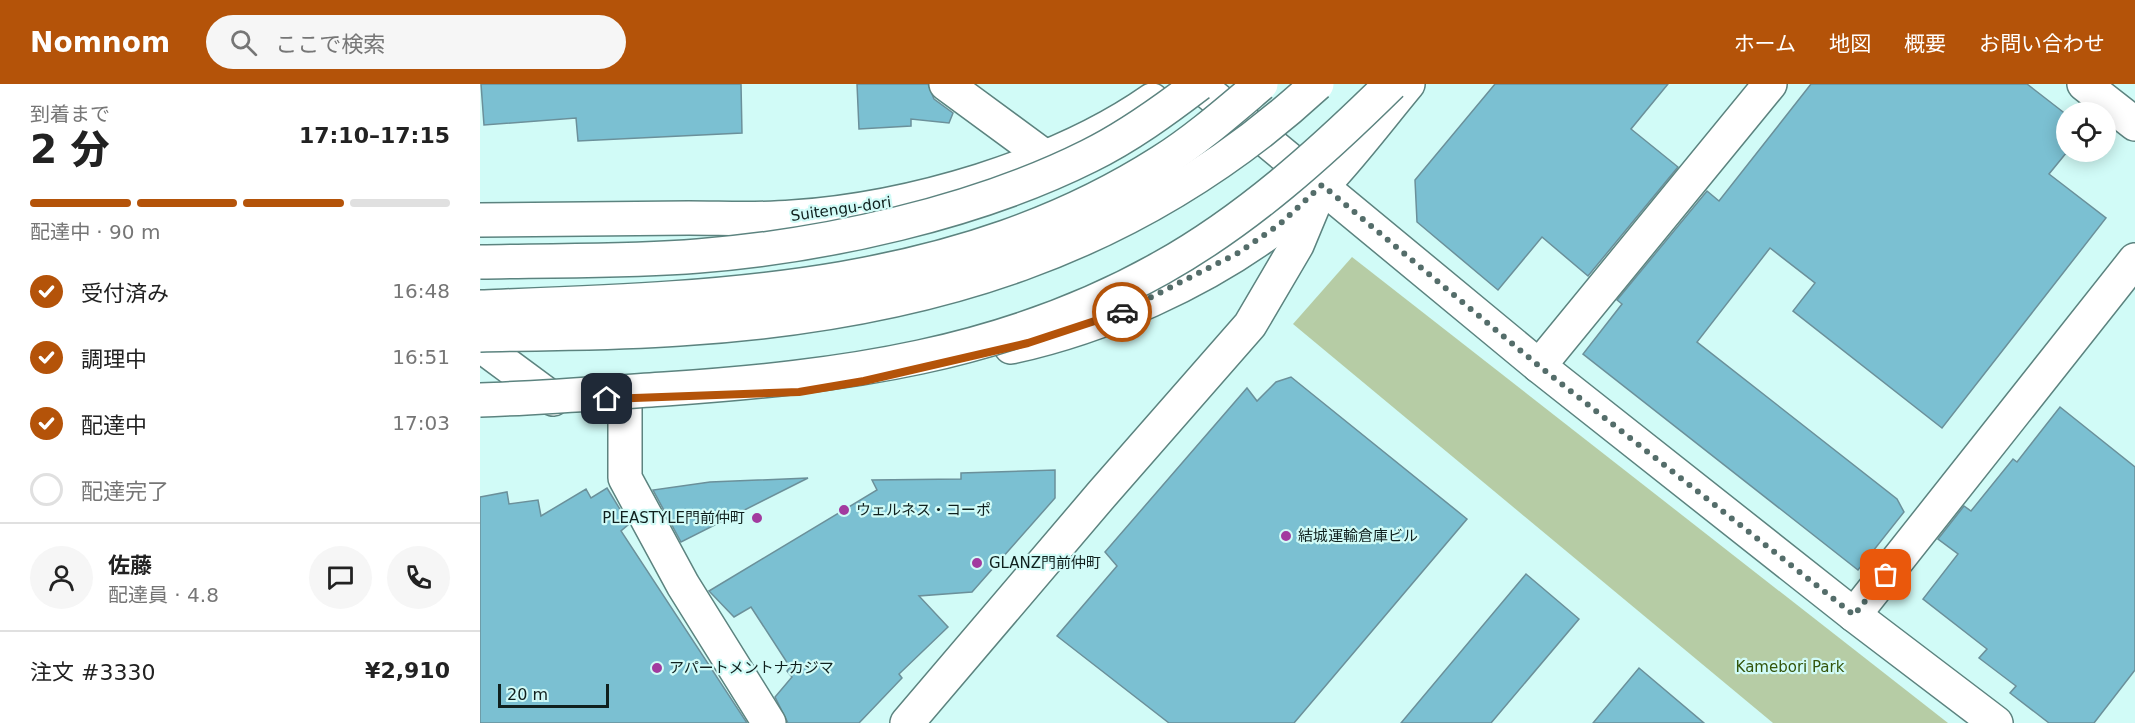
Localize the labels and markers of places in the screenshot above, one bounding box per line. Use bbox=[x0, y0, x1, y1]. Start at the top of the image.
pin bbox=[581, 373, 632, 424]
place label: ウェルネス・コーポ bbox=[856, 501, 991, 519]
marker: ウェルネス・コーポ bbox=[837, 503, 851, 517]
place label: PLEASTYLE門前仲町 bbox=[602, 509, 745, 527]
marker: PLEASTYLE門前仲町 bbox=[750, 511, 764, 525]
place label: 結城運輸倉庫ビル bbox=[1298, 527, 1418, 545]
marker: 結城運輸倉庫ビル bbox=[1279, 529, 1293, 543]
pin bbox=[1860, 549, 1911, 600]
place label: GLANZ門前仲町 bbox=[989, 554, 1101, 572]
marker: GLANZ門前仲町 bbox=[970, 556, 984, 570]
place label: アパートメントナカジマ bbox=[669, 659, 834, 677]
marker: アパートメントナカジマ bbox=[650, 661, 664, 675]

